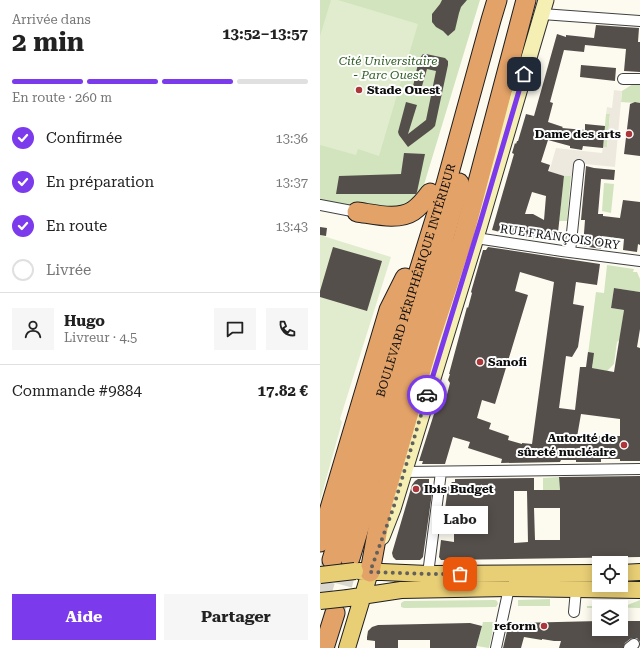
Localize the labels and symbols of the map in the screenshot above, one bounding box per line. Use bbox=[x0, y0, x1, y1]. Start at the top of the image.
park label: Cité Universitaire - Parc Ouest bbox=[339, 54, 437, 82]
pin bbox=[507, 57, 541, 91]
place label: Stade Ouest bbox=[367, 83, 440, 97]
marker: Stade Ouest bbox=[354, 85, 364, 95]
place label: Dame des arts bbox=[535, 127, 621, 141]
marker: Dame des arts bbox=[624, 129, 634, 139]
street label: BOULEVARD PÉRIPHÉRIQUE INTÉRIEUR bbox=[373, 161, 458, 399]
street label: RUE FRANÇOIS ORY bbox=[499, 222, 622, 252]
place label: Sanofi bbox=[488, 355, 527, 369]
marker: Sanofi bbox=[475, 357, 485, 367]
courier bbox=[407, 375, 447, 415]
place label: Autorité de sûreté nucléaire bbox=[518, 431, 616, 459]
marker: Autorité de sûreté nucléaire bbox=[619, 440, 629, 450]
place label: Ibis Budget bbox=[424, 482, 494, 496]
marker: Ibis Budget bbox=[411, 484, 421, 494]
callout: Labo bbox=[432, 506, 488, 534]
pin bbox=[443, 557, 477, 591]
place label: reform bbox=[494, 619, 536, 633]
marker: reform bbox=[539, 621, 549, 631]

